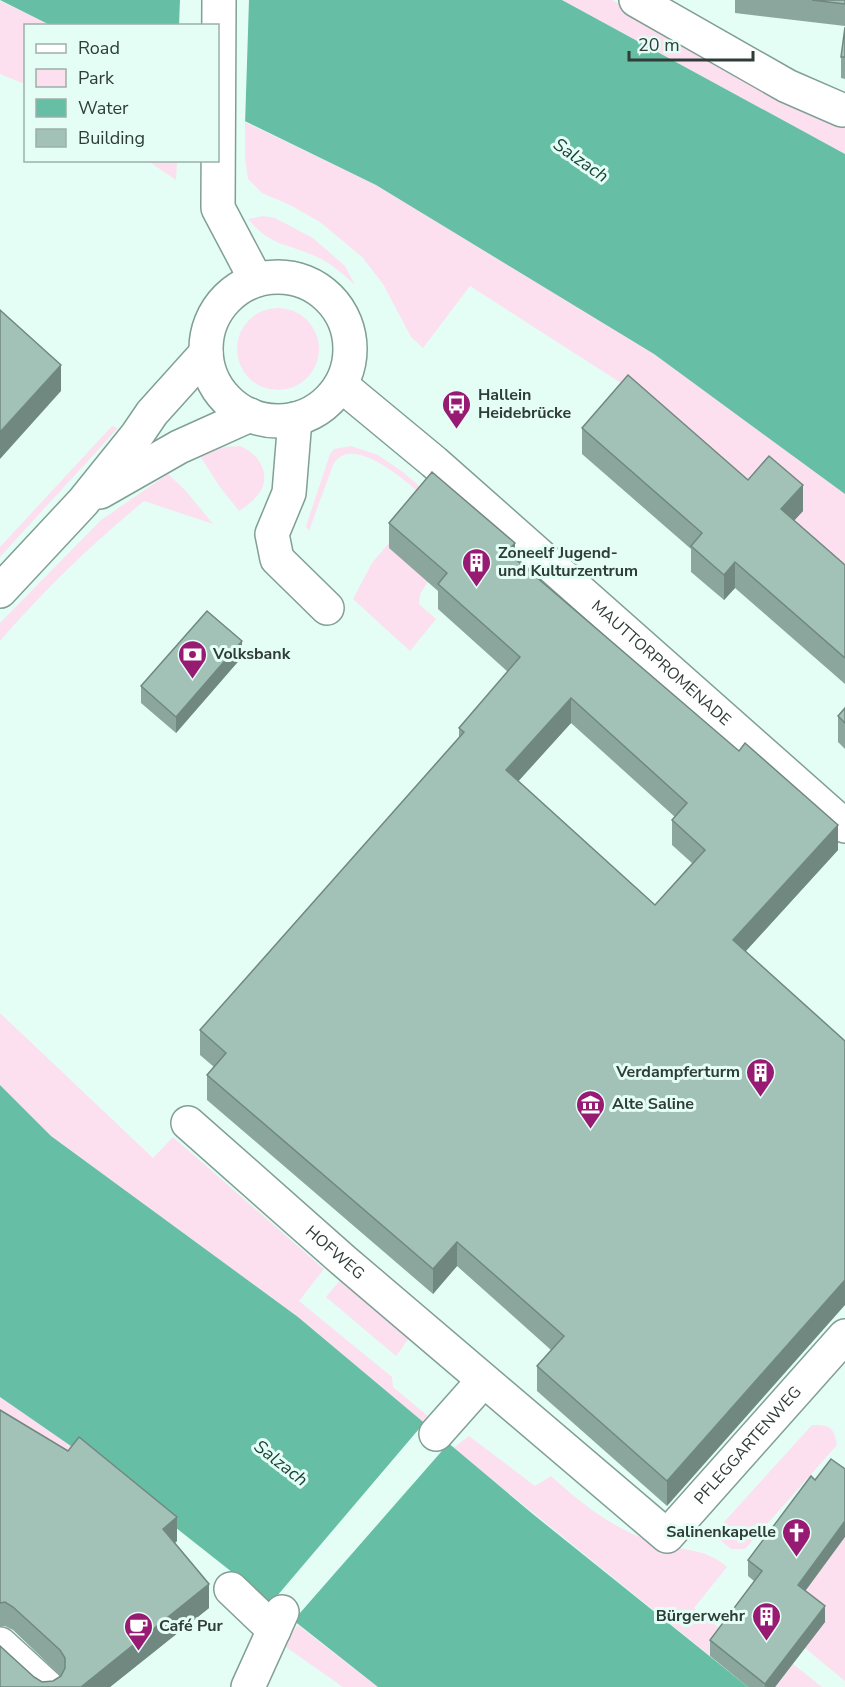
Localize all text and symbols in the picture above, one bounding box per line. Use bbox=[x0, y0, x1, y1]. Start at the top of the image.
legend bbox=[24, 24, 219, 162]
scale bar bbox=[629, 24, 754, 62]
text: 20 m bbox=[638, 33, 680, 57]
text: Road bbox=[78, 36, 120, 60]
text: Park bbox=[78, 66, 115, 90]
text: Water bbox=[78, 96, 129, 120]
text: Building bbox=[78, 126, 145, 150]
water label: Salzach bbox=[549, 132, 613, 188]
place label: Hallein Heidebrücke bbox=[478, 384, 571, 424]
bus stop icon: Hallein Heidebrücke bbox=[441, 388, 473, 430]
place label: Zoneelf Jugend- und Kulturzentrum bbox=[498, 542, 638, 582]
building icon: Zoneelf Jugend- und Kulturzentrum bbox=[461, 546, 493, 588]
street label: MAUTTORPROMENADE bbox=[587, 595, 736, 731]
bank icon: Volksbank bbox=[176, 638, 208, 680]
place label: Volksbank bbox=[212, 643, 291, 665]
building icon: Verdampferturm bbox=[745, 1056, 777, 1098]
place label: Verdampferturm bbox=[615, 1061, 740, 1083]
museum icon: Alte Saline bbox=[575, 1088, 607, 1130]
place label: Alte Saline bbox=[612, 1093, 694, 1115]
street label: HOFWEG bbox=[301, 1221, 369, 1285]
street label: PFLEGGARTENWEG bbox=[689, 1381, 806, 1509]
water label: Salzach bbox=[249, 1434, 313, 1492]
church icon: Salinenkapelle bbox=[781, 1516, 813, 1558]
place label: Salinenkapelle bbox=[666, 1521, 776, 1543]
building icon: Bürgerwehr bbox=[750, 1600, 782, 1642]
place label: Bürgerwehr bbox=[656, 1605, 746, 1627]
cafe icon: Café Pur bbox=[122, 1610, 154, 1652]
place label: Café Pur bbox=[159, 1615, 224, 1637]

